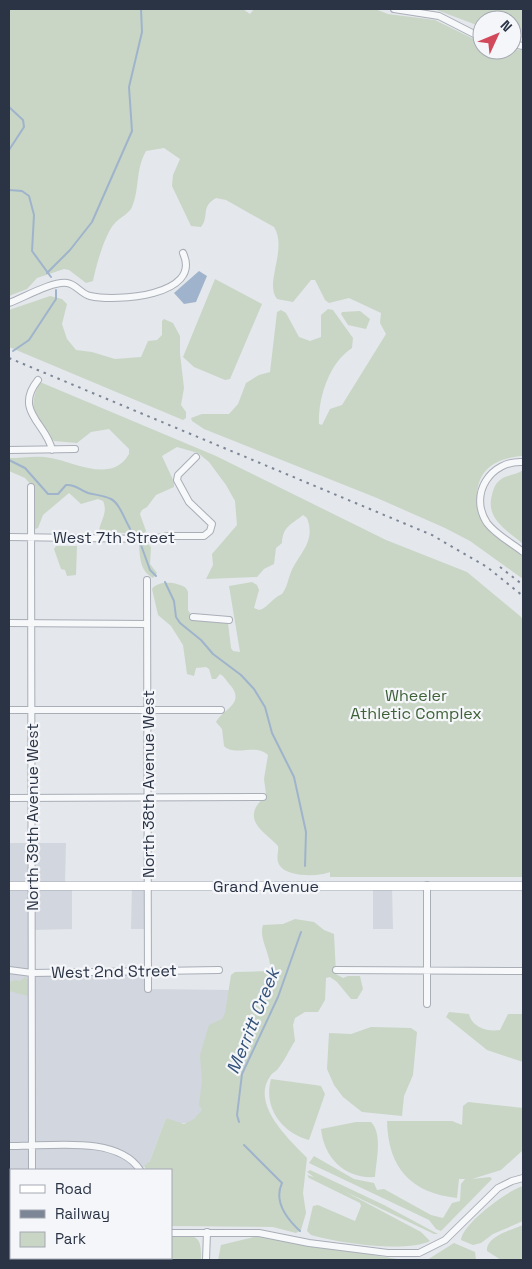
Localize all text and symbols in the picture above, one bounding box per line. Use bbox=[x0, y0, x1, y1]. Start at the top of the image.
north arrow bbox=[472, 10, 522, 60]
text: N bbox=[497, 16, 516, 36]
street label: West 7th Street bbox=[53, 527, 175, 548]
park label: Wheeler Athletic Complex bbox=[350, 685, 482, 724]
street label: North 38th Avenue West bbox=[138, 690, 159, 878]
street label: North 39th Avenue West bbox=[22, 723, 43, 911]
street label: Grand Avenue bbox=[213, 876, 319, 897]
street label: West 2nd Street bbox=[51, 960, 177, 983]
water label: Merritt Creek bbox=[221, 962, 285, 1077]
legend bbox=[10, 1169, 172, 1259]
text: Road bbox=[55, 1179, 92, 1198]
text: Railway bbox=[55, 1204, 110, 1223]
text: Park bbox=[55, 1229, 86, 1248]

